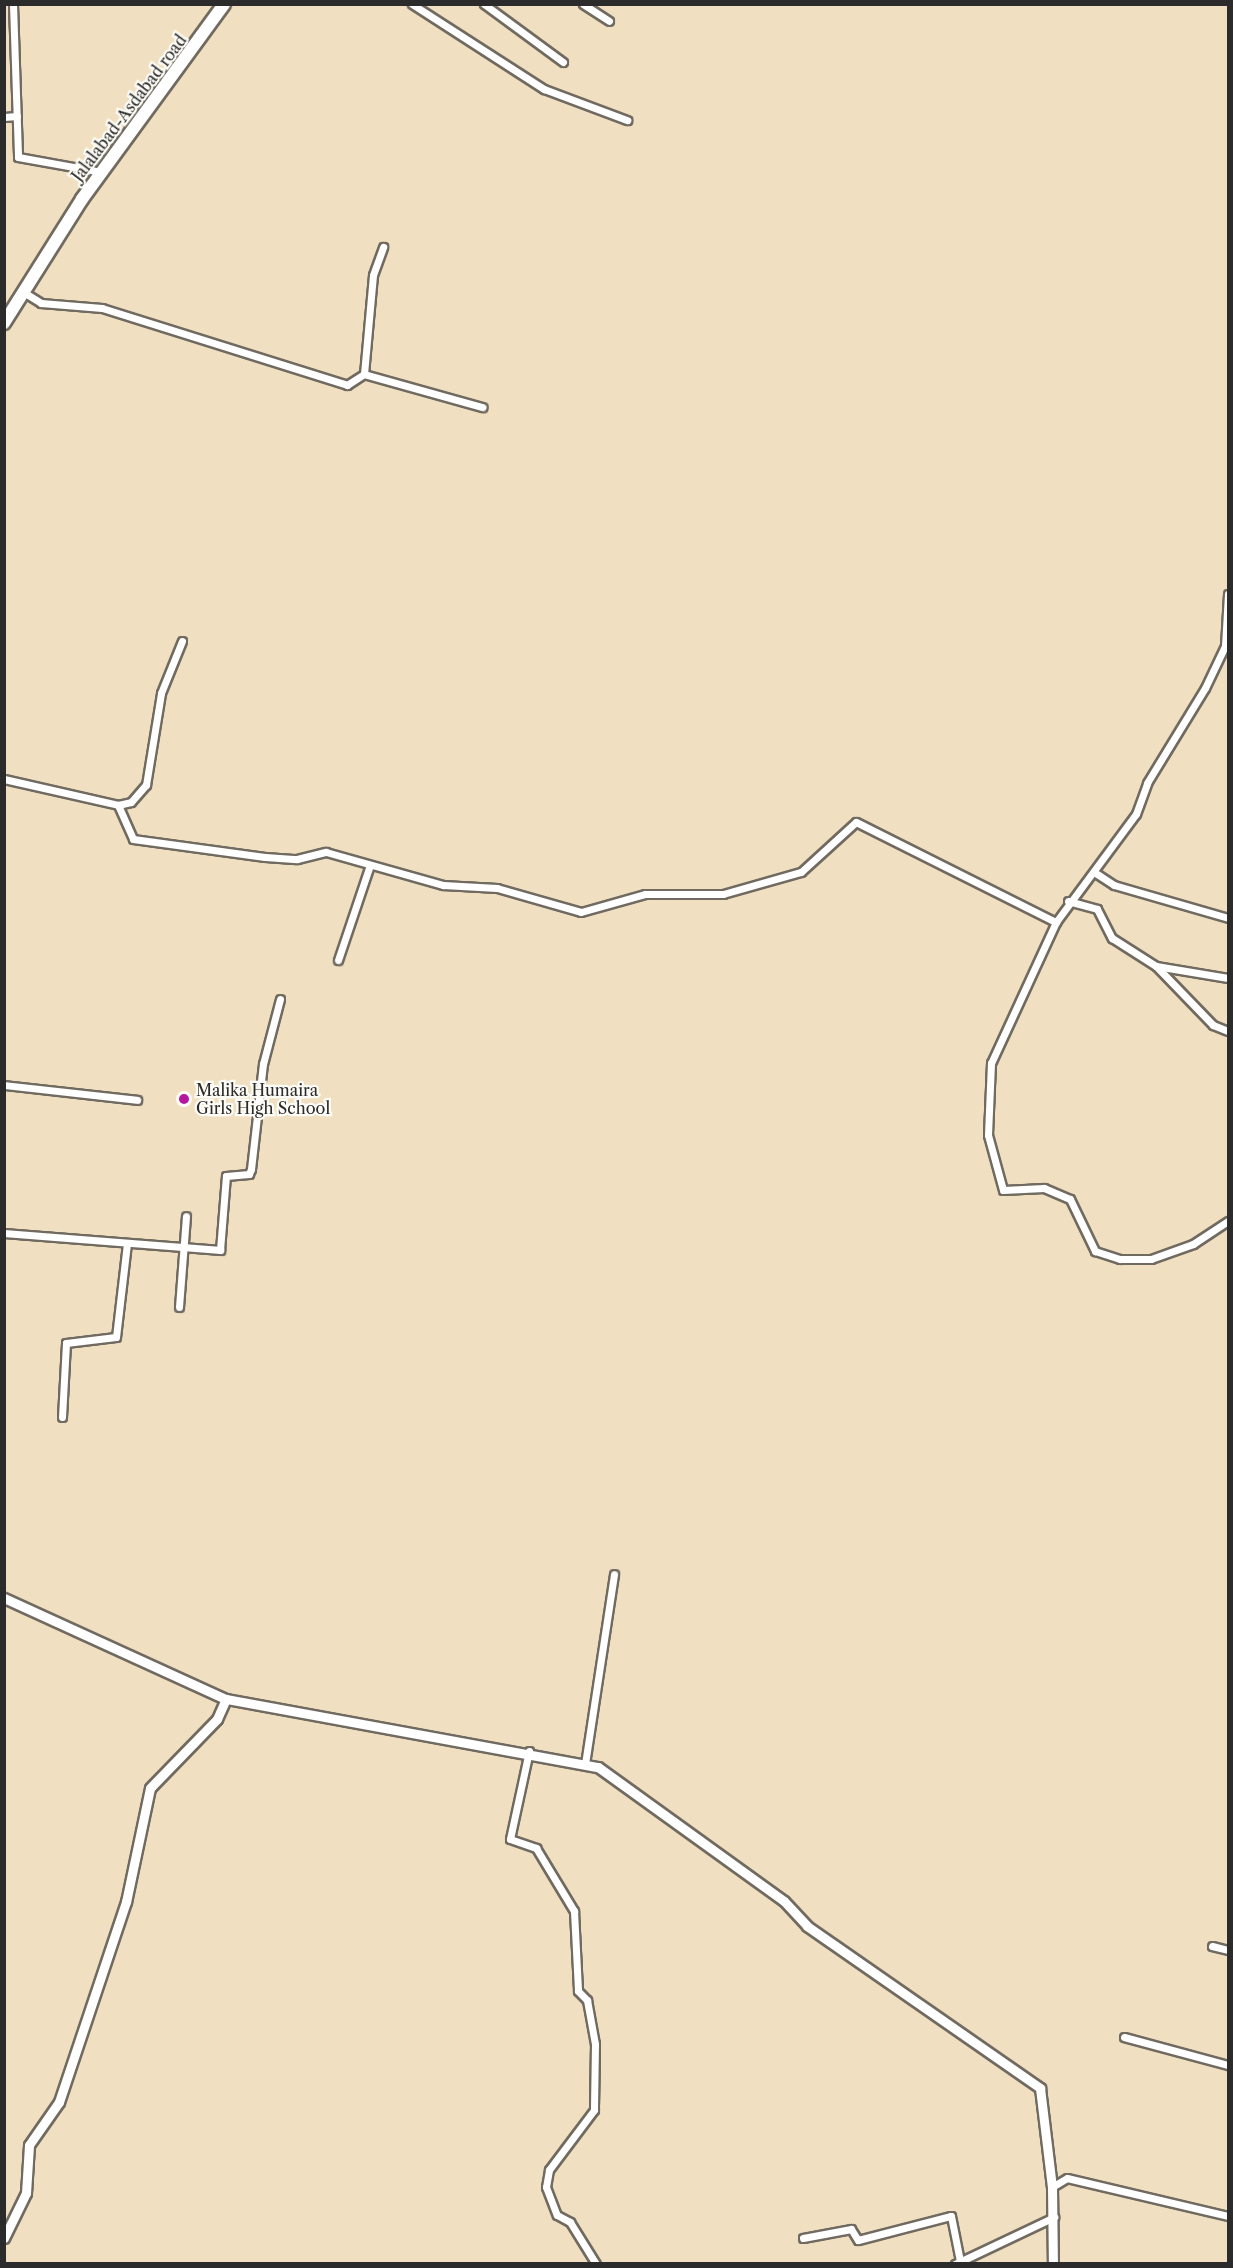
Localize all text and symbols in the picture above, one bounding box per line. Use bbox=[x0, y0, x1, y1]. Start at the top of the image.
street label: Jalalabad-Asdabad road bbox=[68, 31, 190, 185]
place label: Malika Humaira Girls High School bbox=[196, 1080, 330, 1118]
marker: Malika Humaira Girls High School bbox=[177, 1092, 191, 1106]

